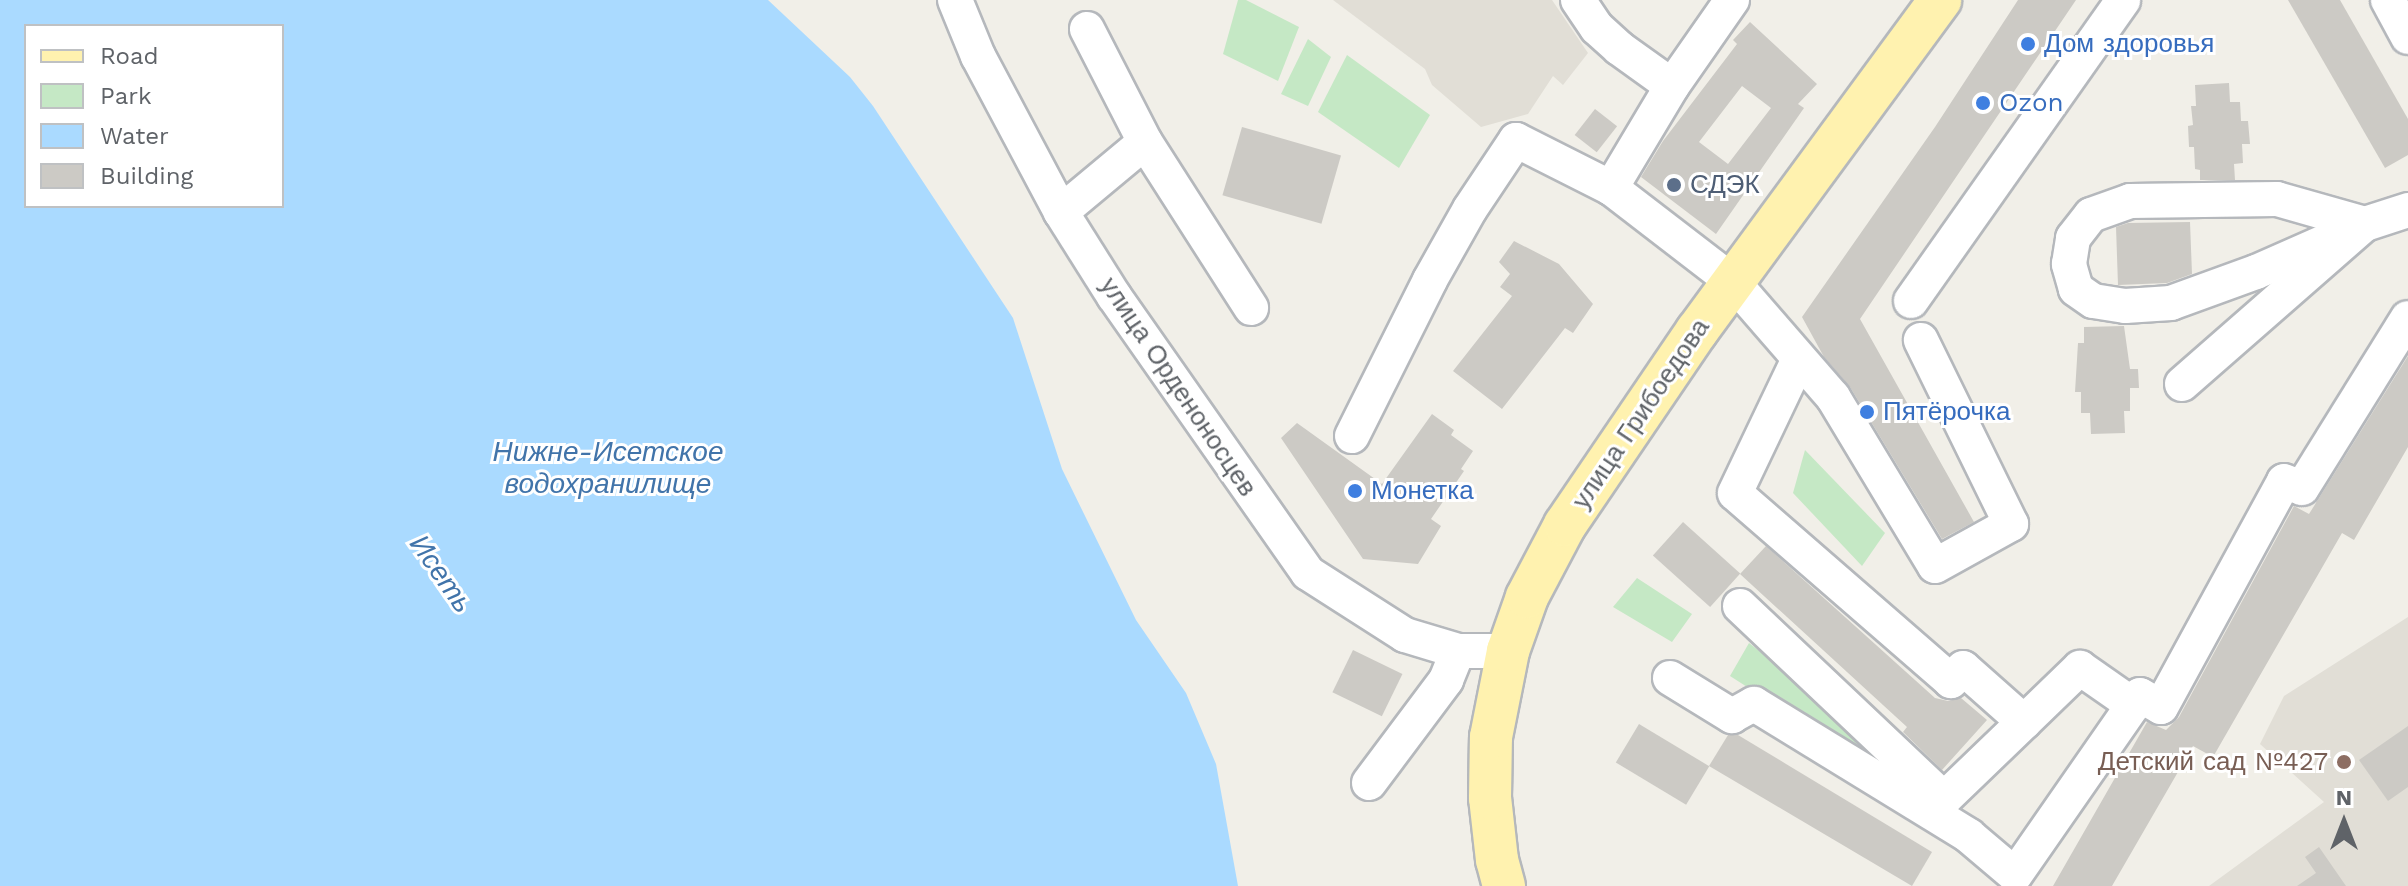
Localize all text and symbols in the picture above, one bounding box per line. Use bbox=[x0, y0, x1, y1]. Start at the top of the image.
legend bbox=[24, 24, 284, 208]
place label: Дом здоровья bbox=[2044, 28, 2214, 60]
marker: Дом здоровья bbox=[2019, 35, 2037, 53]
text: Road bbox=[100, 42, 159, 70]
text: Park bbox=[100, 82, 152, 110]
place label: Ozon bbox=[1999, 87, 2064, 119]
marker: Ozon bbox=[1974, 94, 1992, 112]
text: Water bbox=[100, 122, 169, 150]
text: Building bbox=[100, 162, 193, 190]
place label: СДЭК bbox=[1690, 169, 1760, 201]
marker: СДЭК bbox=[1665, 176, 1683, 194]
street label: улица Орденоносцев bbox=[1093, 272, 1263, 502]
street label: улица Грибоедова bbox=[1566, 313, 1716, 515]
place label: Пятёрочка bbox=[1883, 396, 2010, 428]
marker: Пятёрочка bbox=[1858, 403, 1876, 421]
water label: Нижне-Исетское водохранилище bbox=[493, 435, 723, 501]
place label: Монетка bbox=[1371, 475, 1474, 507]
marker: Монетка bbox=[1346, 482, 1364, 500]
water label: Исеть bbox=[402, 529, 480, 619]
place label: Детский сад №427 bbox=[2098, 746, 2328, 778]
marker: Детский сад №427 bbox=[2335, 753, 2353, 771]
north arrow bbox=[2304, 782, 2384, 862]
text: N bbox=[2336, 785, 2352, 810]

